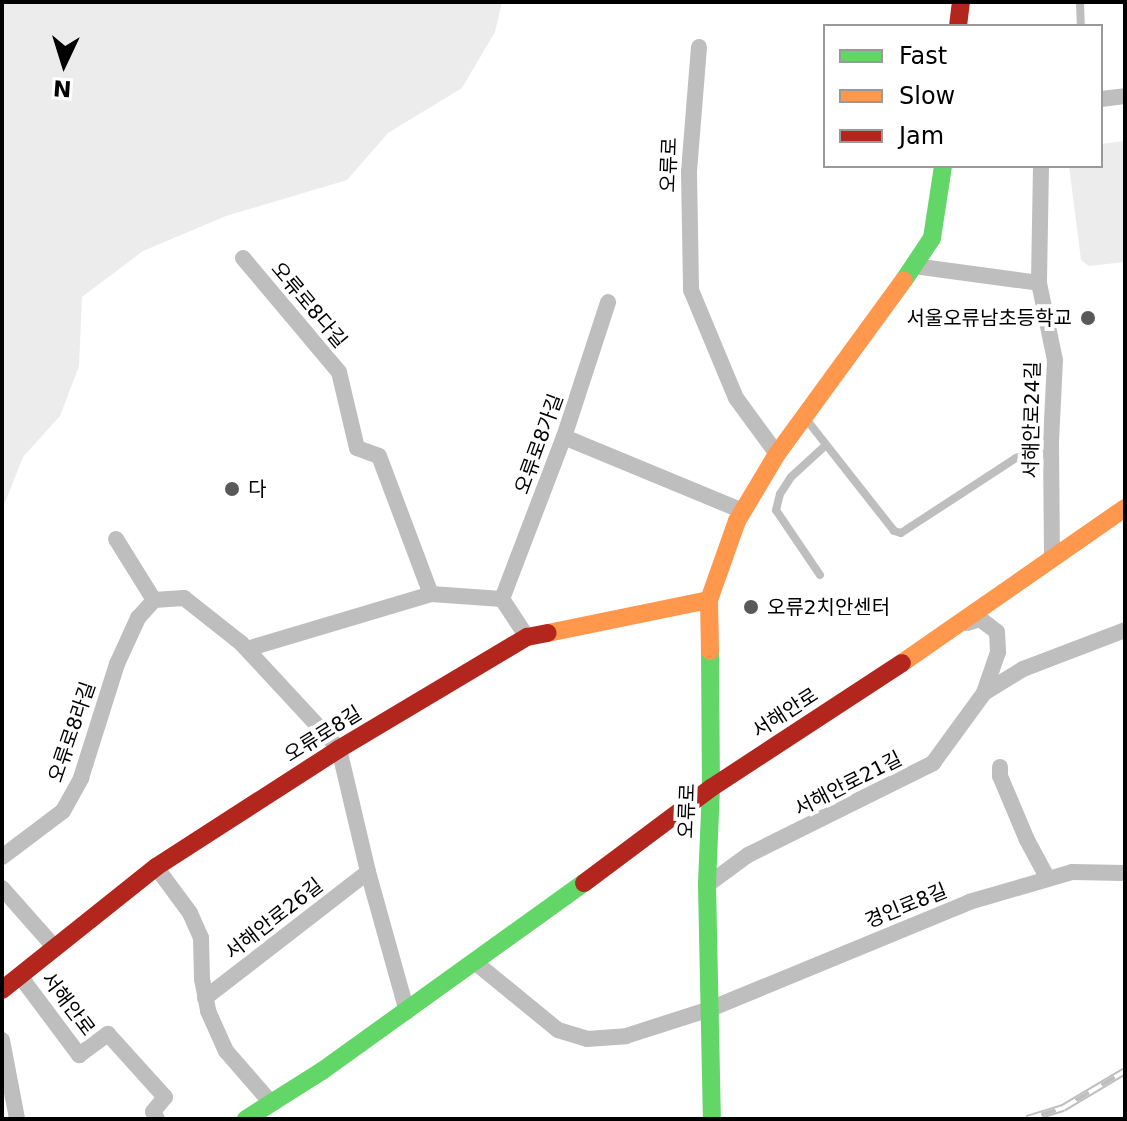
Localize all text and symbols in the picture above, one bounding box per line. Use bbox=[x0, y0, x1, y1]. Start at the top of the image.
north arrow bbox=[24, 24, 104, 104]
legend bbox=[823, 24, 1103, 168]
text: Fast bbox=[899, 42, 947, 70]
text: N bbox=[52, 75, 72, 102]
text: Slow bbox=[899, 82, 955, 110]
text: Jam bbox=[899, 122, 944, 150]
street label: 오류로 bbox=[656, 137, 682, 193]
street label: 오류로8다길 bbox=[266, 257, 352, 353]
place label: 서울오류남초등학교 bbox=[906, 306, 1072, 330]
marker: 서울오류남초등학교 bbox=[1079, 309, 1097, 327]
street label: 서해안로24길 bbox=[1019, 361, 1045, 479]
street label: 오류로8가길 bbox=[510, 391, 568, 497]
place label: 다 bbox=[248, 477, 266, 501]
marker: 다 bbox=[223, 480, 241, 498]
place label: 오류2치안센터 bbox=[767, 595, 890, 619]
marker: 오류2치안센터 bbox=[742, 598, 760, 616]
street label: 오류로8라길 bbox=[44, 679, 100, 785]
street label: 서해안로 bbox=[748, 683, 822, 743]
street label: 오류로8길 bbox=[280, 701, 366, 767]
street label: 서해안로21길 bbox=[790, 747, 906, 821]
street label: 오류로 bbox=[674, 783, 700, 839]
street label: 서해안로26길 bbox=[220, 873, 328, 965]
street label: 경인로8길 bbox=[861, 879, 951, 933]
street label: 서해안로 bbox=[36, 967, 100, 1041]

